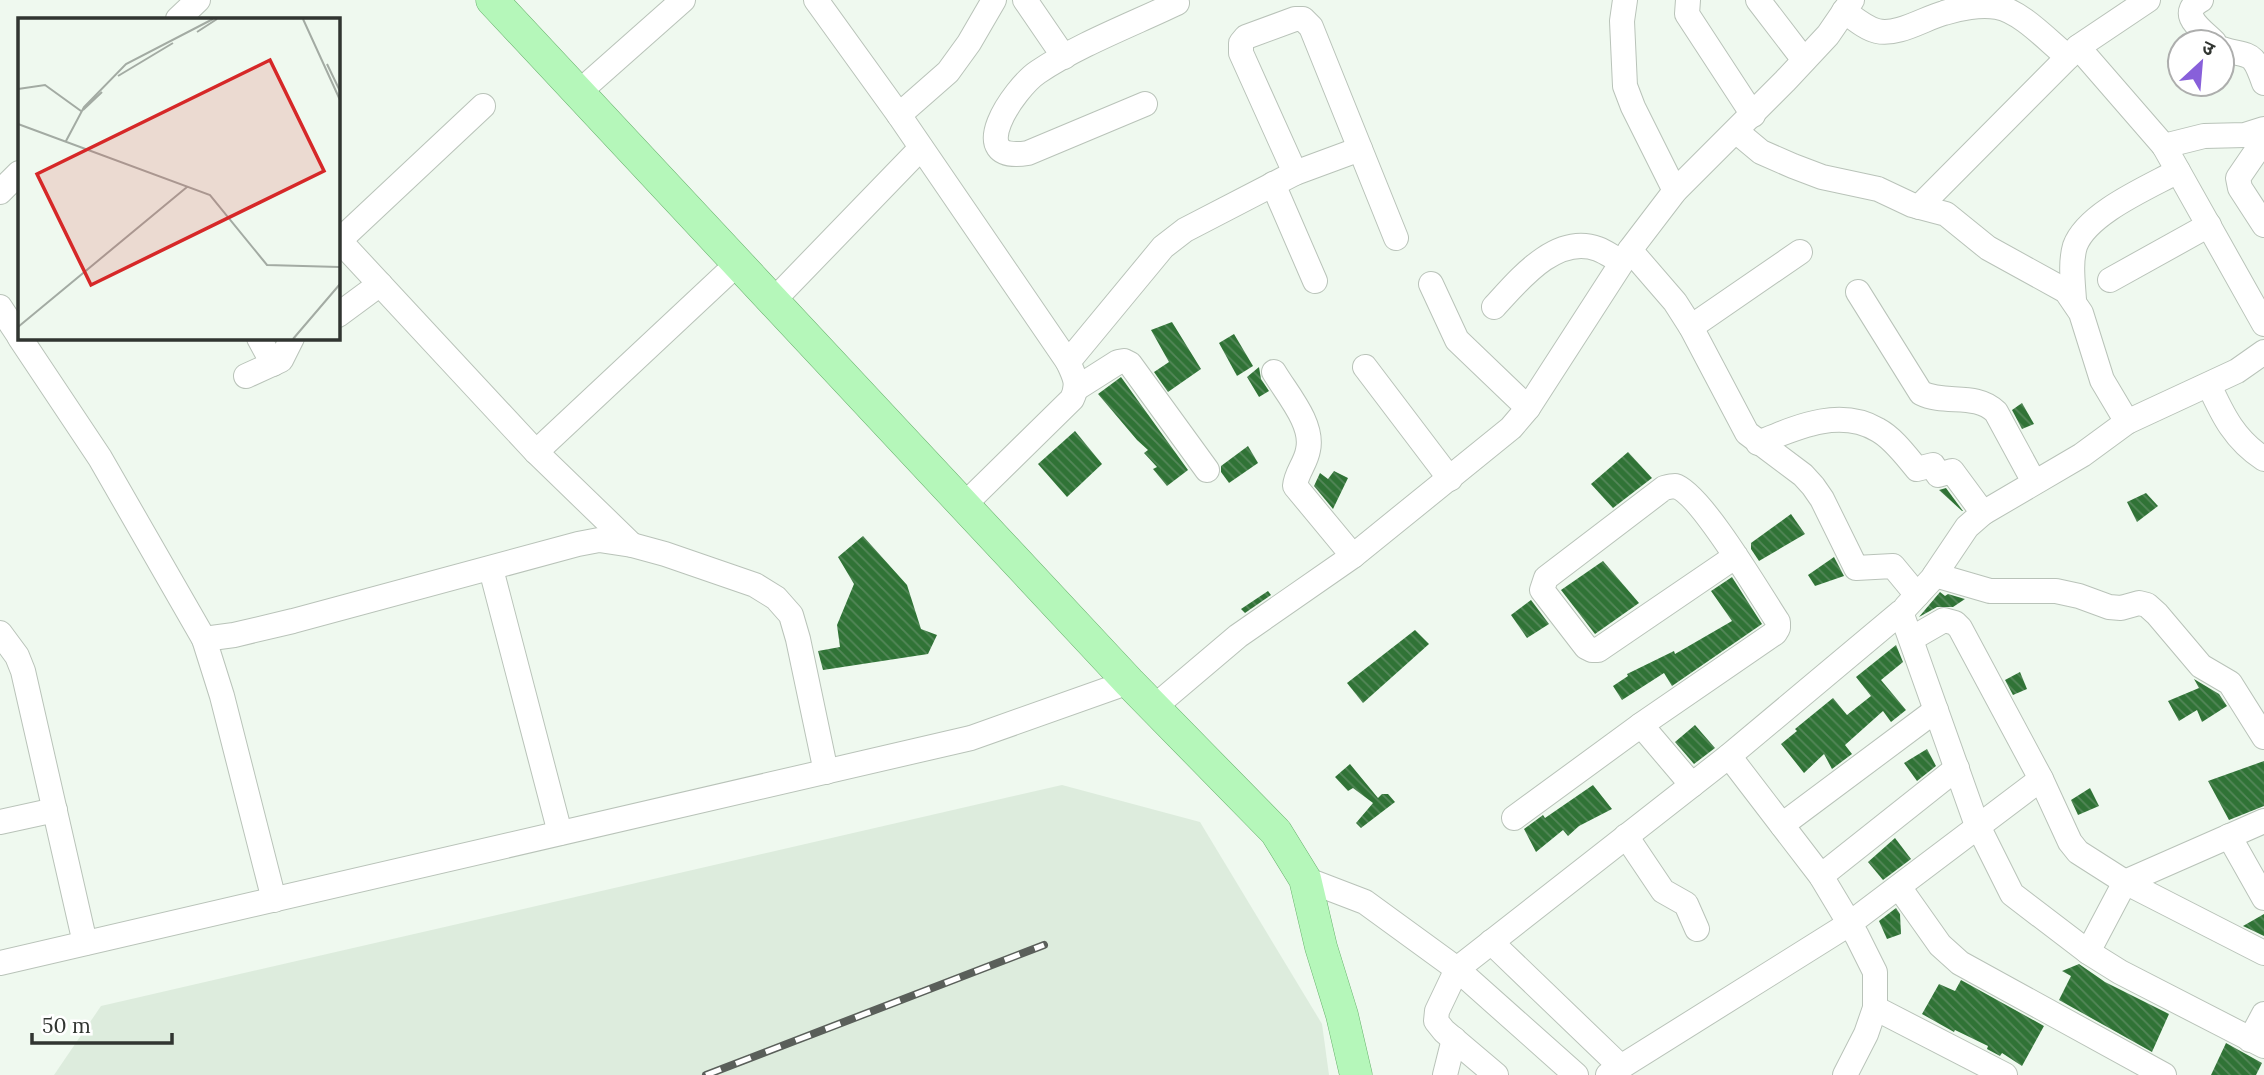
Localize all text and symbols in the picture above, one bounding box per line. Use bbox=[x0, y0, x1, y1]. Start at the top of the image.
inset map bbox=[18, 18, 340, 340]
north arrow bbox=[2166, 28, 2236, 98]
text: उ bbox=[2198, 34, 2219, 61]
scale bar bbox=[32, 1002, 172, 1046]
text: 50 m bbox=[42, 1012, 91, 1039]

